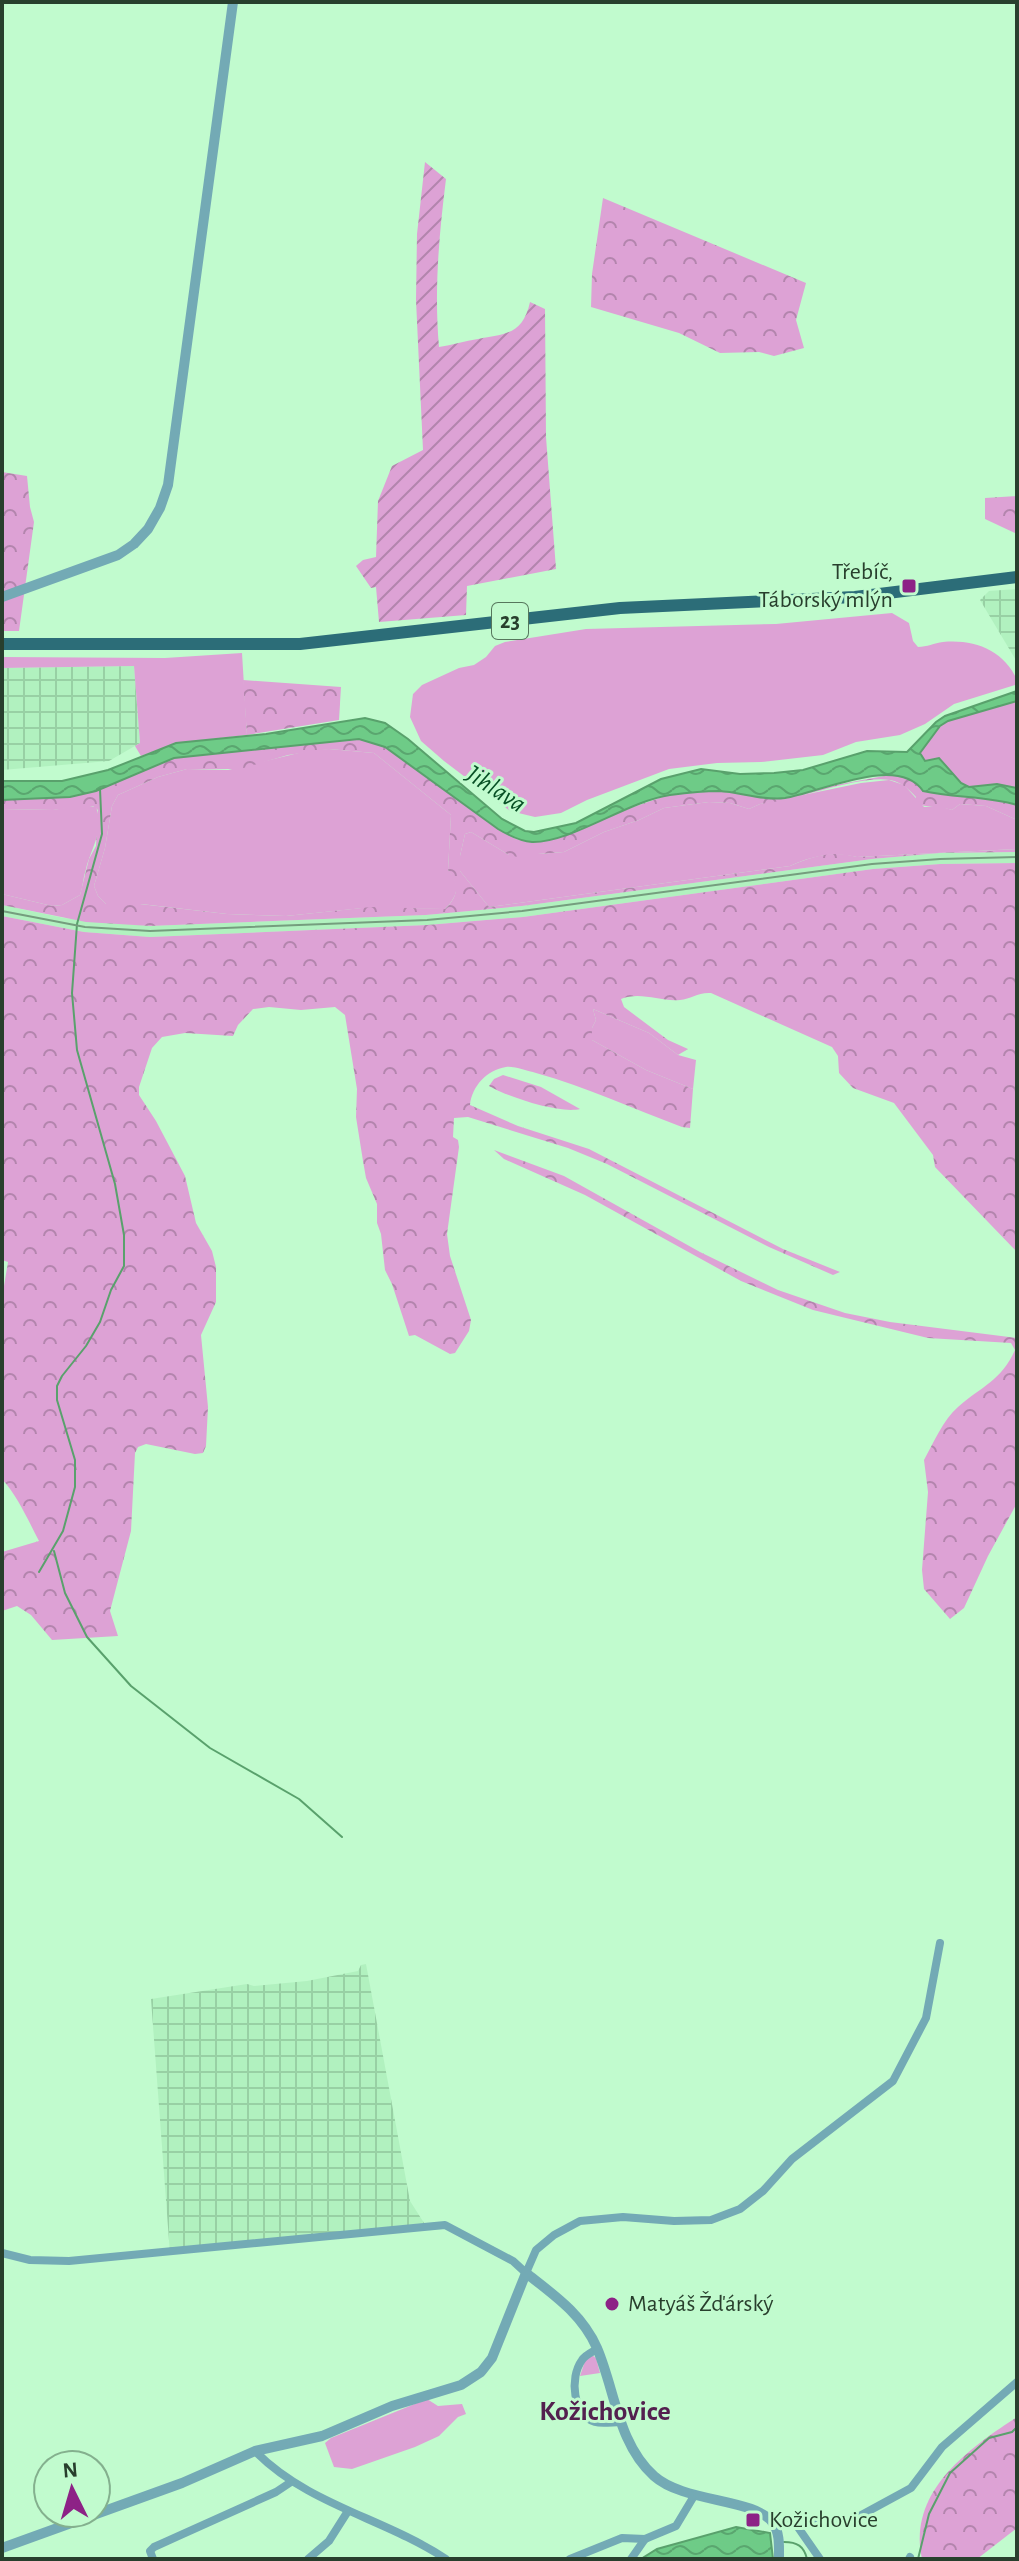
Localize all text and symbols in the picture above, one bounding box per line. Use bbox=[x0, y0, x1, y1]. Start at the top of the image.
place label: Třebíč, Táborský mlýn bbox=[758, 560, 893, 612]
marker: Třebíč, Táborský mlýn bbox=[900, 577, 918, 595]
road number: 23 bbox=[492, 603, 528, 639]
water label: Jihlava bbox=[461, 760, 530, 817]
place label: Matyáš Žďárský bbox=[628, 2291, 774, 2316]
marker: Matyáš Žďárský bbox=[603, 2295, 621, 2313]
district label: Kožichovice bbox=[539, 2398, 671, 2426]
north arrow bbox=[32, 2449, 112, 2529]
text: N bbox=[62, 2458, 79, 2482]
place label: Kožichovice bbox=[769, 2508, 878, 2532]
marker: Kožichovice bbox=[744, 2511, 762, 2529]

